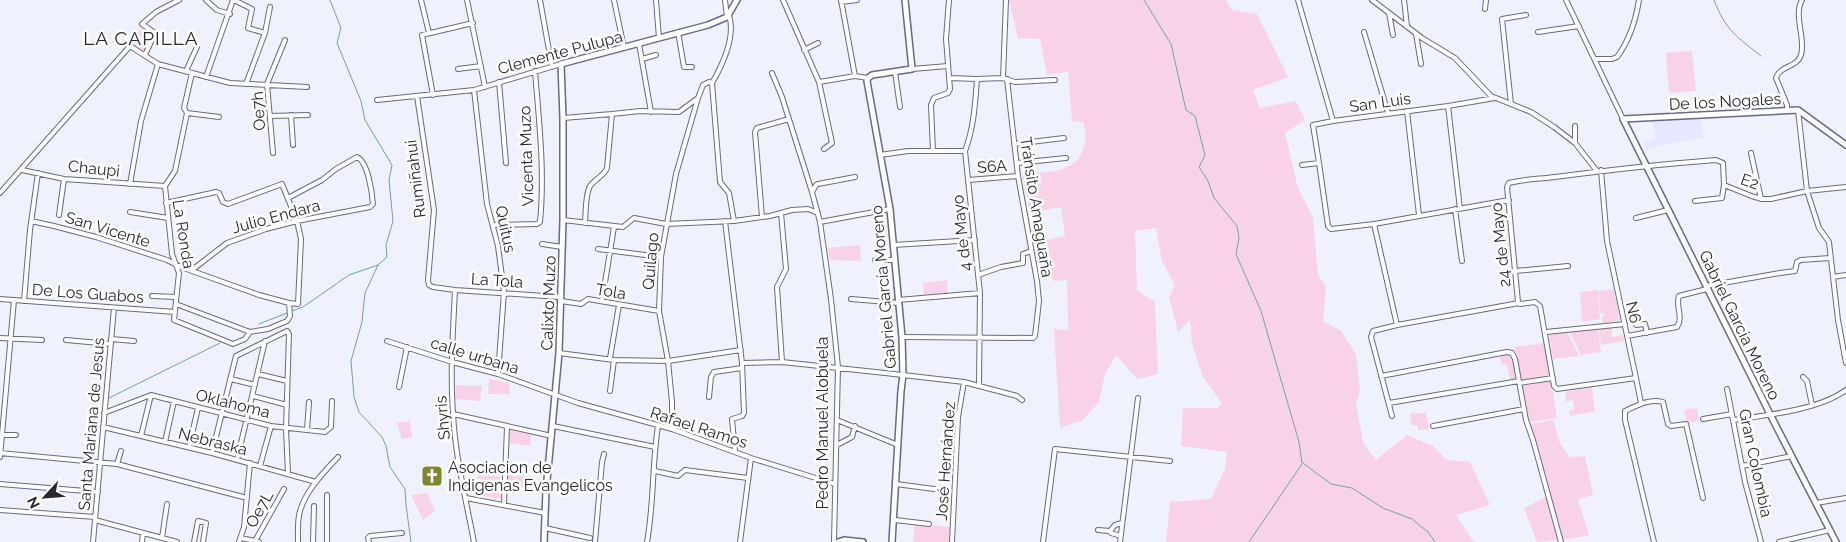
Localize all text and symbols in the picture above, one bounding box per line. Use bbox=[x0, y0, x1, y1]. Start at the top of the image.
district label: LA CAPILLA bbox=[83, 27, 199, 49]
street label: Clemente Pulupa bbox=[496, 27, 625, 78]
street label: San Luis bbox=[1348, 89, 1412, 116]
street label: De los Nogales bbox=[1668, 89, 1782, 114]
street label: Oe7h bbox=[248, 91, 269, 131]
street label: Vicenta Muzo bbox=[515, 105, 538, 207]
street label: Tránsito Amaguaña bbox=[1016, 136, 1057, 279]
street label: Rumiñahui bbox=[401, 139, 430, 219]
street label: Chaupi bbox=[67, 156, 121, 181]
street label: S6A bbox=[976, 156, 1008, 177]
street label: E2 bbox=[1738, 170, 1761, 193]
street label: 4 de Mayo bbox=[948, 194, 975, 272]
street label: Julio Endara bbox=[230, 196, 322, 237]
street label: La Ronda bbox=[169, 198, 198, 270]
street label: 24 de Mayo bbox=[1487, 202, 1514, 288]
street label: Quitus bbox=[491, 204, 520, 255]
street label: Gabriel García Moreno bbox=[867, 204, 900, 370]
street label: San Vicente bbox=[63, 208, 153, 251]
street label: Quilago bbox=[639, 232, 662, 290]
street label: Gabriel Garcia Moreno bbox=[1695, 247, 1784, 403]
street label: Calixto Muzo bbox=[537, 255, 560, 351]
street label: La Tola bbox=[470, 269, 524, 292]
street label: De Los Guabos bbox=[31, 280, 145, 307]
street label: Tola bbox=[594, 280, 628, 303]
street label: N6 bbox=[1622, 299, 1645, 325]
street label: calle urbana bbox=[428, 333, 521, 378]
street label: Santa Mariana de Jesus bbox=[74, 337, 109, 511]
street label: Pedro Manuel Alobuela bbox=[813, 337, 832, 509]
street label: Oklahoma bbox=[194, 385, 272, 422]
street label: Shyris bbox=[431, 395, 454, 441]
street label: José Hernández bbox=[932, 401, 959, 521]
street label: Rafael Ramos bbox=[648, 403, 750, 452]
street label: Gran Colombia bbox=[1735, 407, 1776, 519]
street label: Nebraska bbox=[176, 424, 249, 459]
place label: Asociacion de Indigenas Evangelicos bbox=[448, 458, 613, 495]
church icon: Asociacion de Indigenas Evangelicos bbox=[420, 464, 444, 488]
north arrow bbox=[20, 472, 70, 522]
street label: Oe7L bbox=[242, 487, 278, 531]
text: N bbox=[24, 494, 43, 511]

